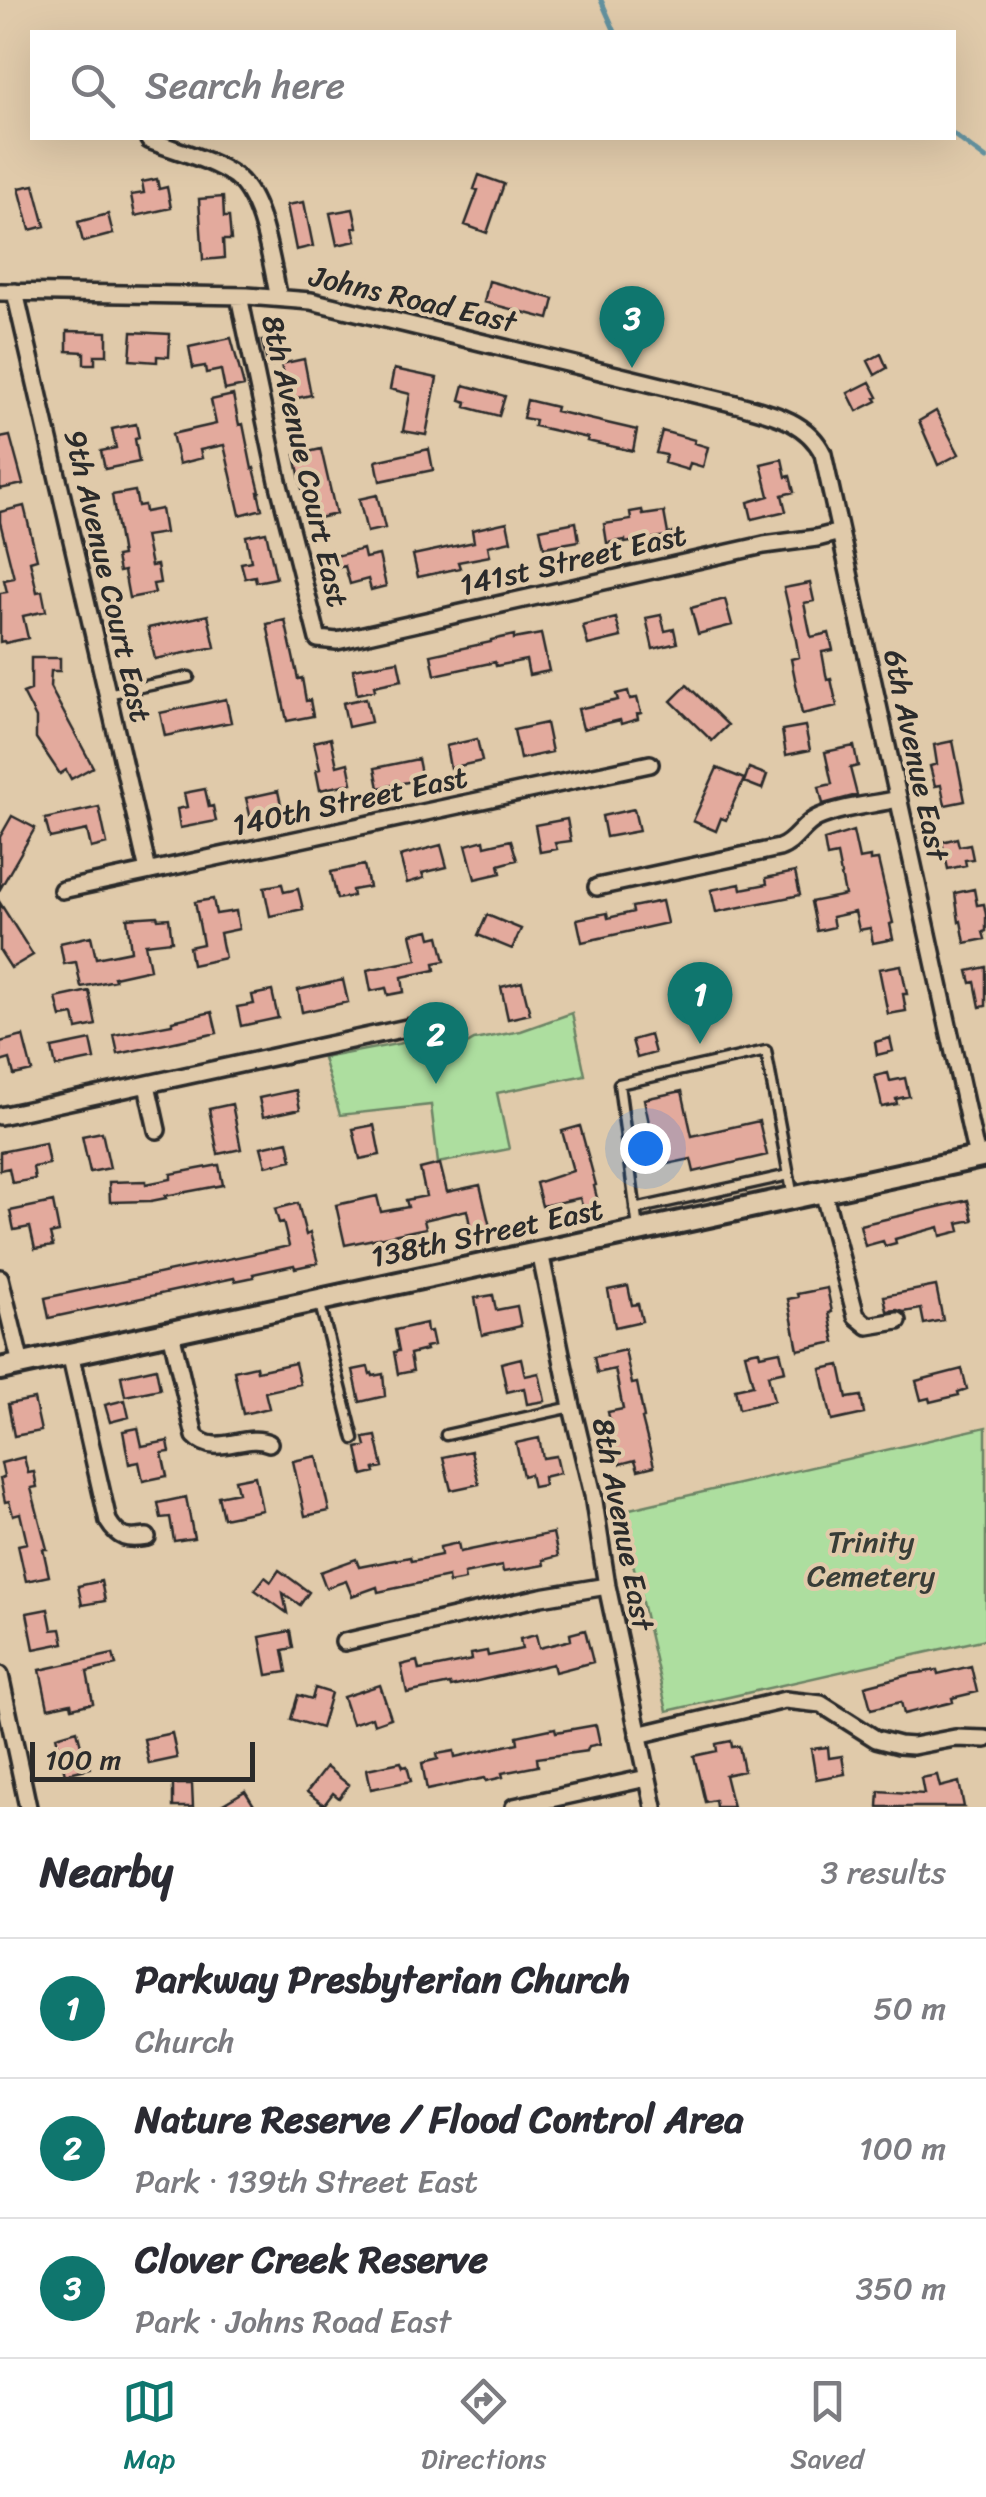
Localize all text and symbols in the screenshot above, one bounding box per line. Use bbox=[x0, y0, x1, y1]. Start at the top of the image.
search box bbox=[30, 30, 956, 140]
text: Search here bbox=[145, 52, 345, 119]
icon: search bbox=[65, 58, 120, 113]
street label: Johns Road East bbox=[303, 249, 524, 349]
pin: 3 bbox=[600, 286, 664, 368]
street label: 8th Avenue Court East bbox=[245, 309, 365, 613]
street label: 9th Avenue Court East bbox=[48, 424, 168, 728]
street label: 141st Street East bbox=[454, 508, 692, 612]
street label: 6th Avenue East bbox=[867, 644, 965, 868]
street label: 140th Street East bbox=[227, 750, 473, 852]
pin: 1 bbox=[668, 962, 732, 1044]
pin: 2 bbox=[404, 1002, 468, 1084]
your location bbox=[620, 1123, 671, 1174]
street label: 138th Street East bbox=[366, 1182, 608, 1284]
street label: 8th Avenue East bbox=[576, 1413, 670, 1637]
park label: Trinity Cemetery bbox=[807, 1515, 935, 1603]
text: 100 m bbox=[45, 1735, 121, 1784]
scale bar bbox=[30, 1737, 255, 1782]
text: Nearby bbox=[40, 1835, 173, 1909]
text: 3 results bbox=[821, 1844, 946, 1901]
text: Parkway Presbyterian Church bbox=[135, 1946, 630, 2013]
text: 1 bbox=[66, 1980, 79, 2037]
text: 50 m bbox=[873, 1980, 946, 2037]
text: Church bbox=[135, 2013, 235, 2070]
text: Nature Reserve / Flood Control Area bbox=[135, 2086, 744, 2153]
text: 2 bbox=[63, 2120, 82, 2177]
text: 100 m bbox=[859, 2120, 946, 2177]
text: Park · 139th Street East bbox=[135, 2153, 478, 2210]
text: Clover Creek Reserve bbox=[135, 2226, 488, 2293]
text: 3 bbox=[64, 2260, 81, 2317]
text: 350 m bbox=[856, 2260, 946, 2317]
text: Park · Johns Road East bbox=[135, 2293, 451, 2350]
tab: Map bbox=[122, 2374, 177, 2483]
tab: Directions bbox=[421, 2374, 546, 2483]
tab: Saved bbox=[790, 2374, 864, 2483]

